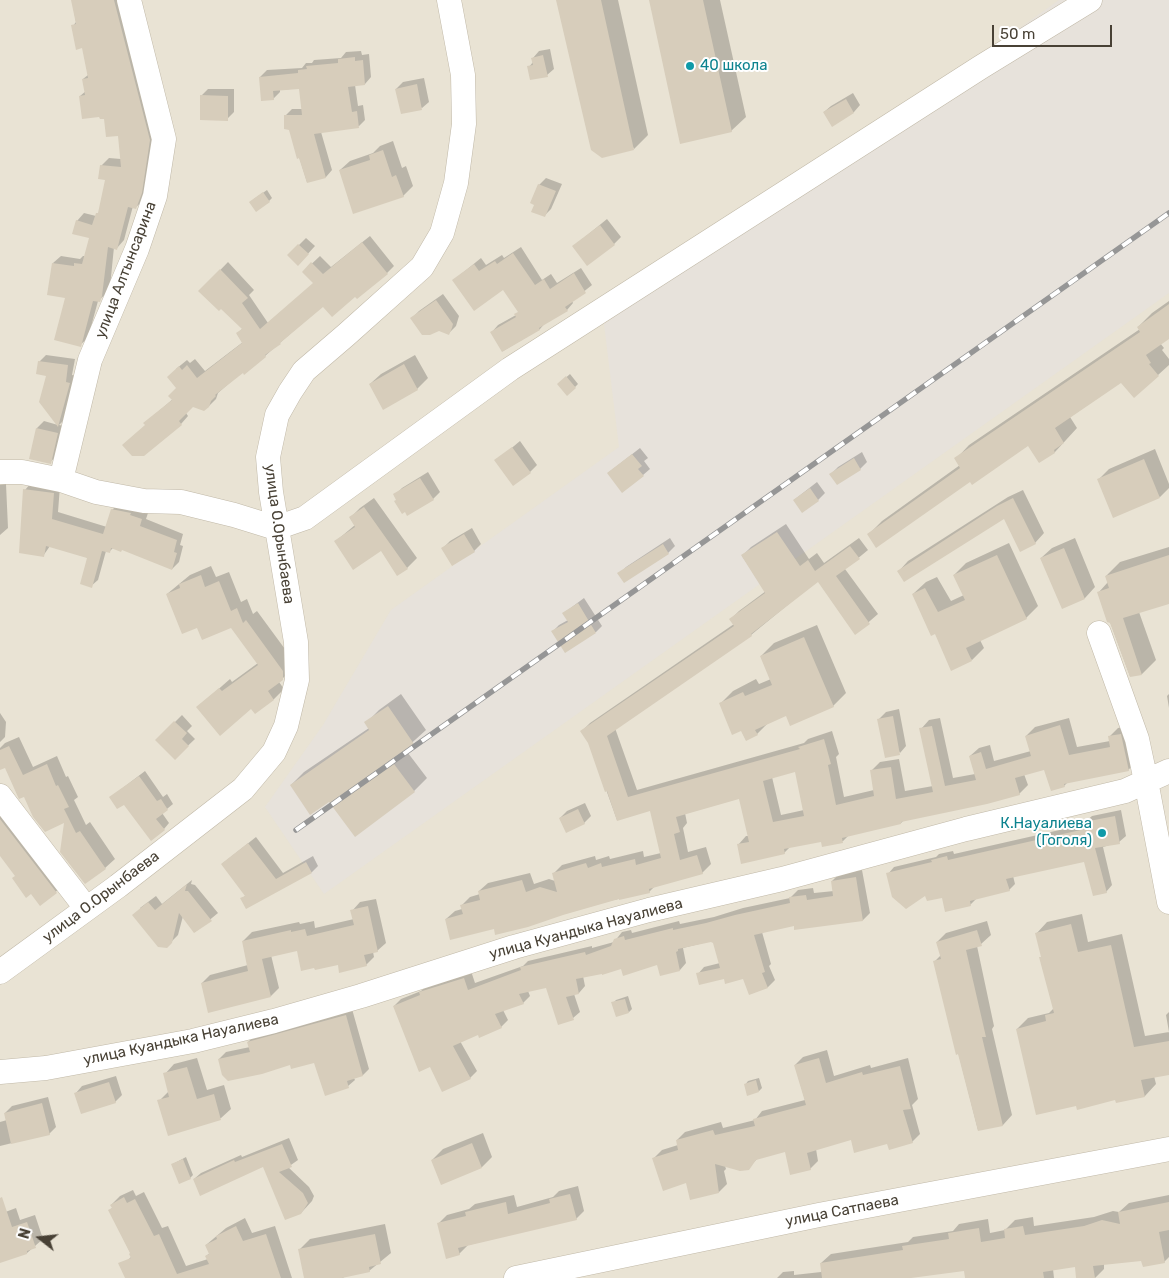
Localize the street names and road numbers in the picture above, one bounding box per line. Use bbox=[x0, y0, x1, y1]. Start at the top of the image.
street label: улица Алтынсарина bbox=[92, 199, 160, 341]
street label: улица О.Орынбаева bbox=[260, 463, 298, 605]
street label: улица О.Орынбаева bbox=[39, 847, 163, 947]
street label: улица Куандыка Науалиева bbox=[487, 895, 685, 963]
street label: улица Куандыка Науалиева bbox=[82, 1010, 280, 1070]
street label: улица Сатпаева bbox=[784, 1191, 900, 1231]

